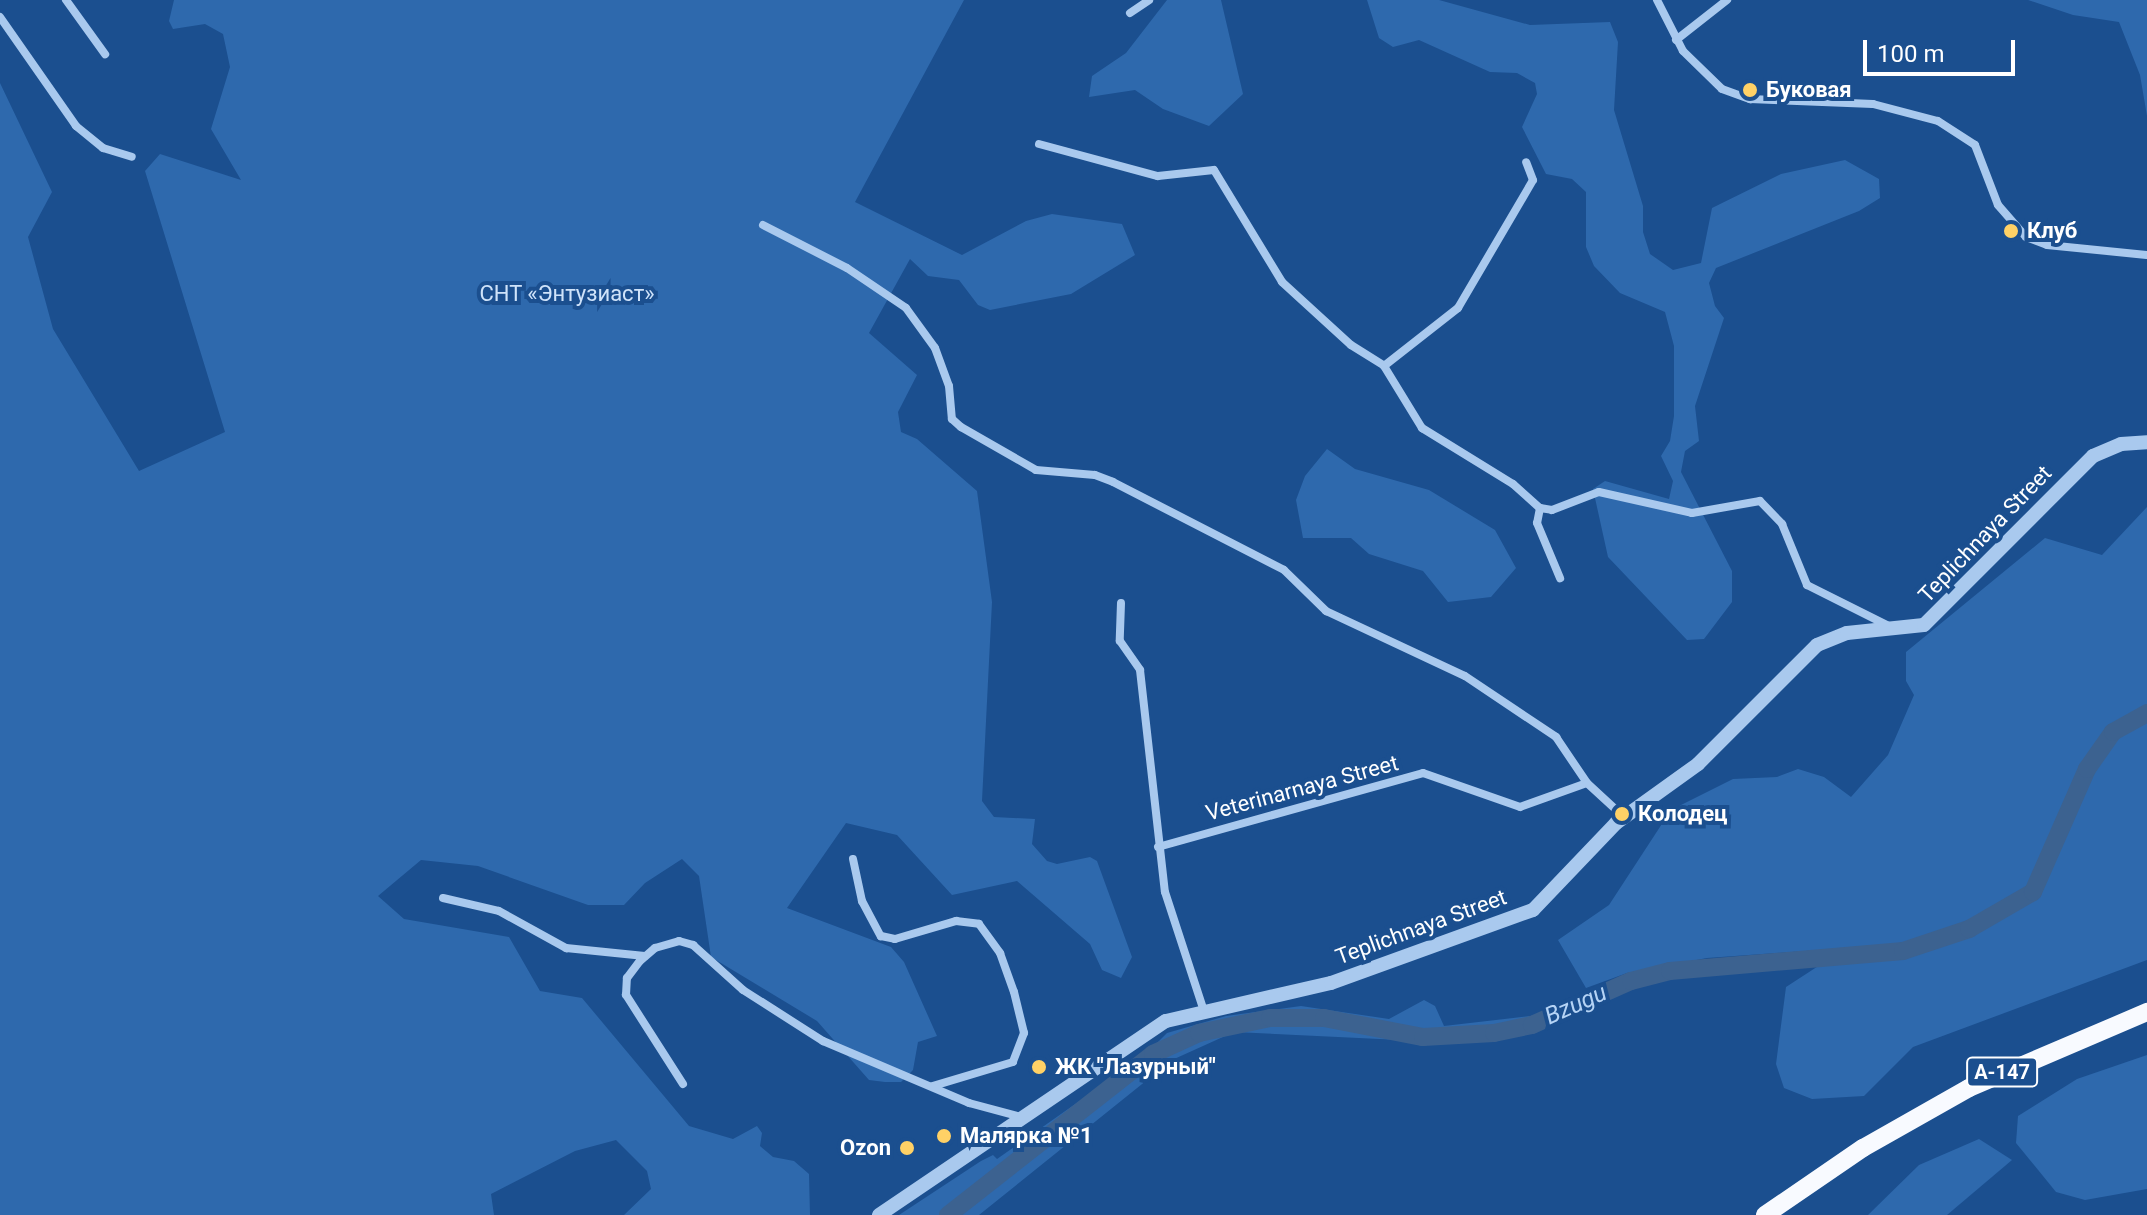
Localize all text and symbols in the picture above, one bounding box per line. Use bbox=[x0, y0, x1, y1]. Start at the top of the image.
scale bar bbox=[1867, 24, 2019, 74]
text: 100 m bbox=[1877, 40, 1944, 68]
place label: Буковая bbox=[1766, 77, 1852, 103]
marker: Буковая bbox=[1741, 81, 1759, 99]
place label: Клуб bbox=[2027, 218, 2077, 244]
marker: Клуб bbox=[2002, 222, 2020, 240]
park label: СНТ «Энтузиаст» bbox=[479, 281, 655, 307]
street label: Teplichnaya Street bbox=[1913, 460, 2057, 608]
street label: Veterinarnaya Street bbox=[1203, 750, 1401, 826]
place label: Колодец bbox=[1638, 801, 1727, 827]
marker: Колодец bbox=[1613, 805, 1631, 823]
street label: Teplichnaya Street bbox=[1332, 884, 1510, 970]
water label: Bzugu bbox=[1541, 979, 1611, 1031]
place label: ЖК "Лазурный" bbox=[1055, 1054, 1216, 1080]
road number: А-147 bbox=[1966, 1056, 2038, 1088]
marker: ЖК "Лазурный" bbox=[1030, 1058, 1048, 1076]
place label: Малярка №1 bbox=[960, 1123, 1093, 1149]
marker: Малярка №1 bbox=[935, 1127, 953, 1145]
place label: Ozon bbox=[840, 1135, 891, 1161]
marker: Ozon bbox=[898, 1139, 916, 1157]

